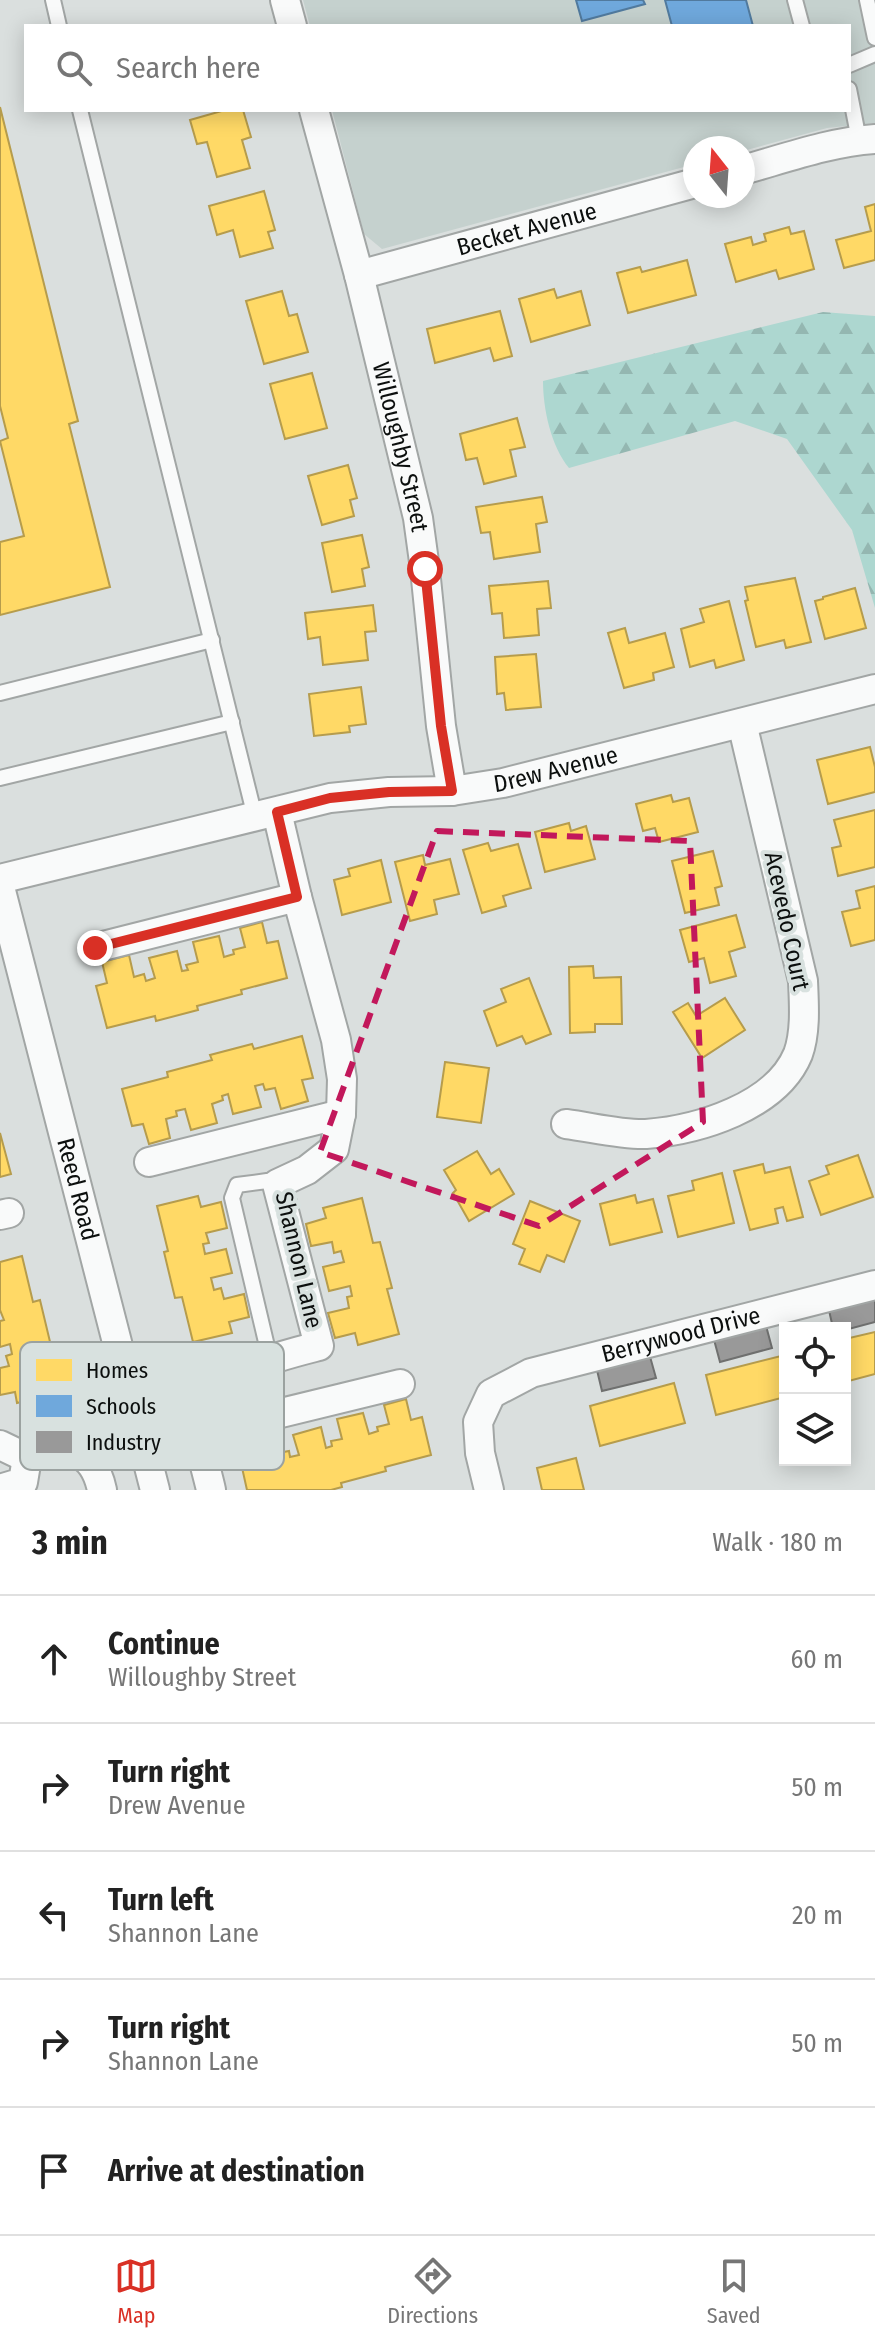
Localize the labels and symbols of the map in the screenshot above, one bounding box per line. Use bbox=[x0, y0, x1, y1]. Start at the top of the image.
north arrow bbox=[683, 136, 755, 208]
street label: Becket Avenue bbox=[454, 197, 600, 262]
street label: Willoughby Street bbox=[367, 359, 434, 534]
route start bbox=[407, 551, 443, 587]
street label: Drew Avenue bbox=[492, 741, 621, 798]
street label: Acevedo Court bbox=[759, 849, 815, 993]
route end bbox=[77, 930, 113, 966]
street label: Reed Road bbox=[51, 1135, 104, 1243]
street label: Shannon Lane bbox=[270, 1189, 328, 1331]
street label: Berrywood Drive bbox=[599, 1301, 763, 1368]
legend bbox=[20, 1342, 284, 1470]
text: Homes bbox=[86, 1357, 148, 1384]
text: Schools bbox=[86, 1393, 156, 1420]
text: Industry bbox=[86, 1429, 161, 1456]

